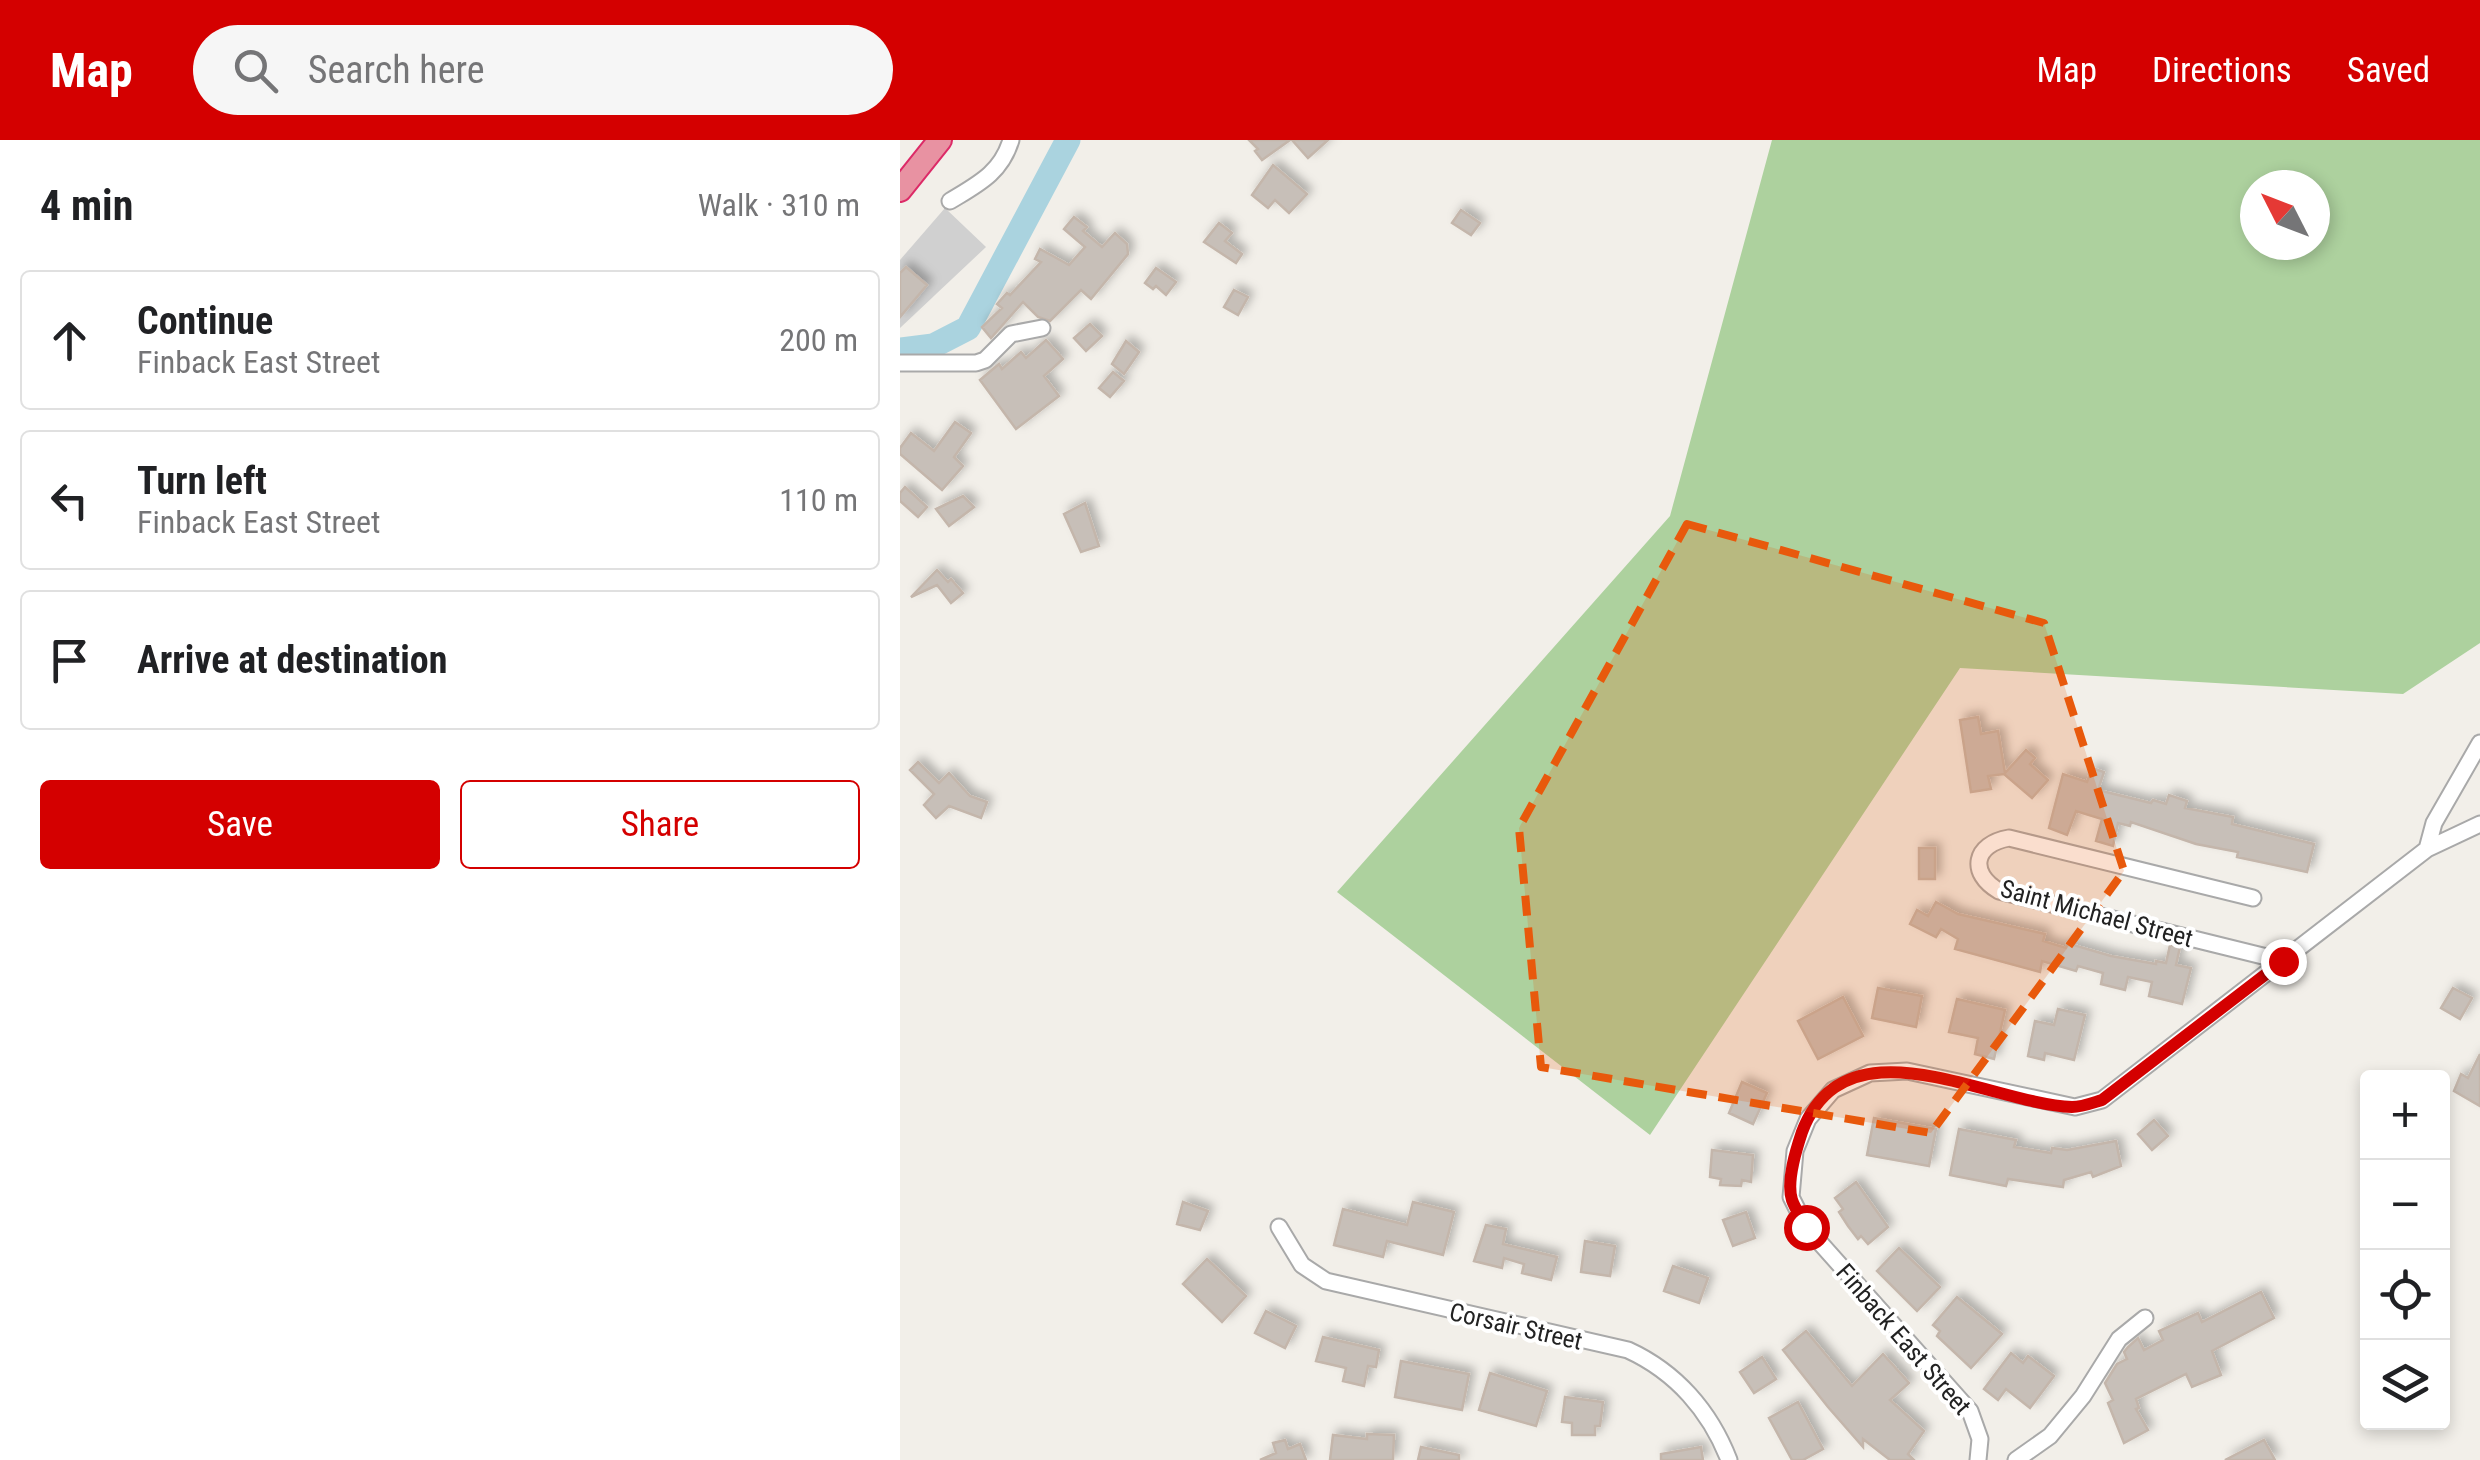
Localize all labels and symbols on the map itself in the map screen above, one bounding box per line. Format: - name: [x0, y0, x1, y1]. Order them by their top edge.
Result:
- north arrow: [2240, 170, 2330, 260]
- street label: Saint Michael Street: [1998, 874, 2196, 953]
- route end: [2261, 939, 2307, 985]
- route start: [1784, 1205, 1830, 1251]
- street label: Finback East Street: [1830, 1258, 1977, 1421]
- street label: Corsair Street: [1447, 1297, 1585, 1356]

